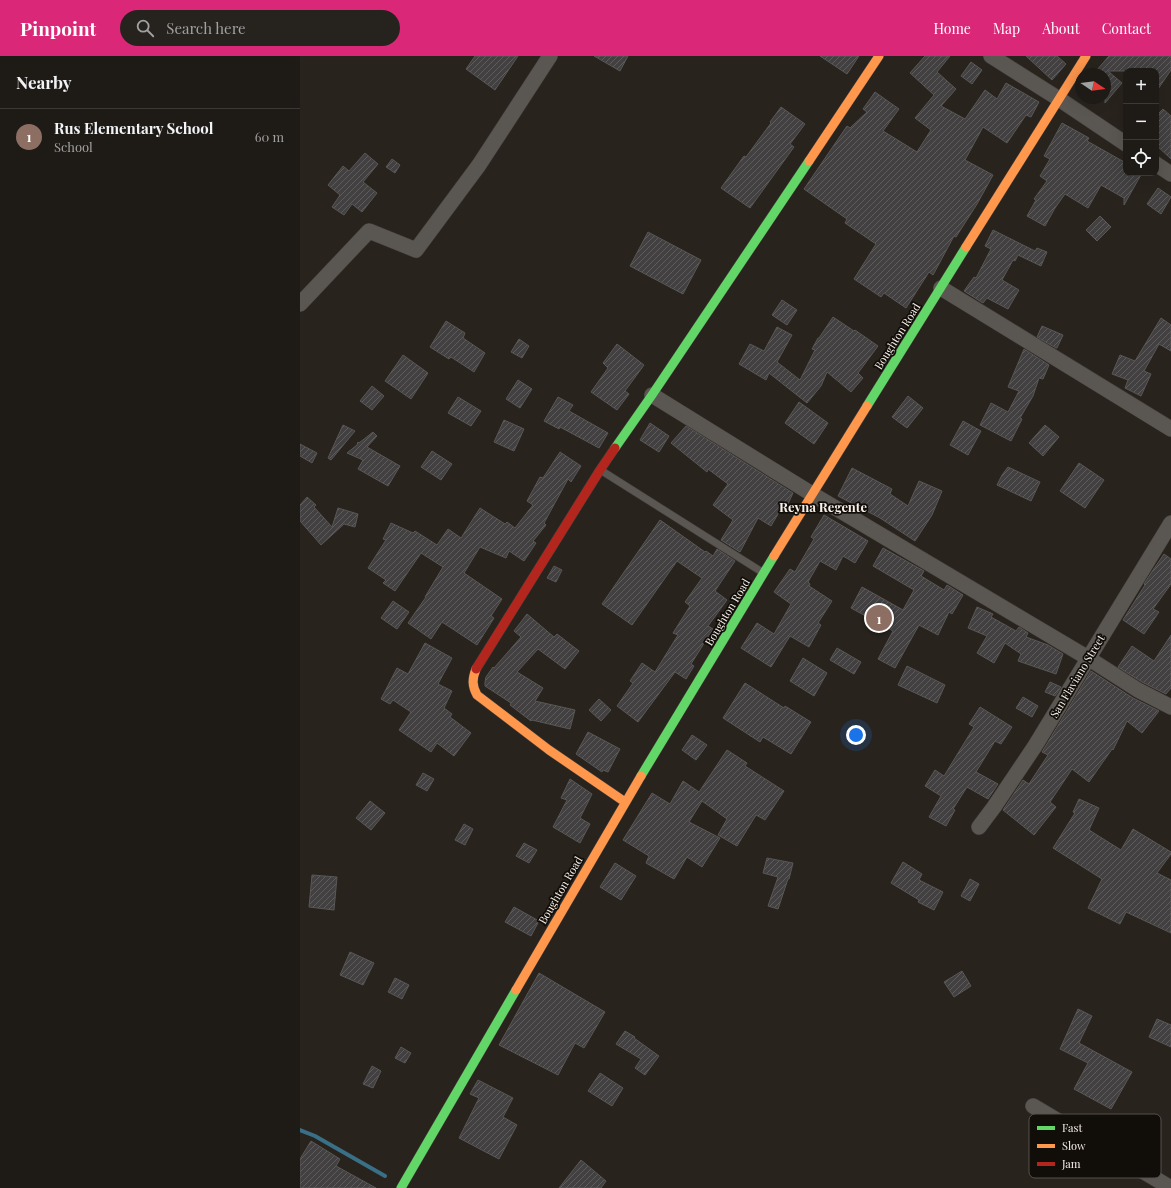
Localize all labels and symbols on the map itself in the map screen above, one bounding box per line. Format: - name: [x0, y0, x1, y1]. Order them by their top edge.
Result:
- north arrow: [1075, 68, 1111, 104]
- street label: Boughton Road: [871, 299, 924, 372]
- district label: Reyna Regente: [779, 498, 867, 515]
- street label: Boughton Road: [701, 575, 753, 648]
- pin: 1: [866, 603, 892, 633]
- street label: San Flaviano Street: [1046, 632, 1108, 720]
- your location: [846, 725, 866, 745]
- street label: Boughton Road: [535, 853, 586, 927]
- legend: [1029, 1114, 1161, 1178]
- text: Fast: [1062, 1120, 1082, 1135]
- text: Slow: [1062, 1138, 1086, 1153]
- text: Jam: [1061, 1156, 1081, 1171]

